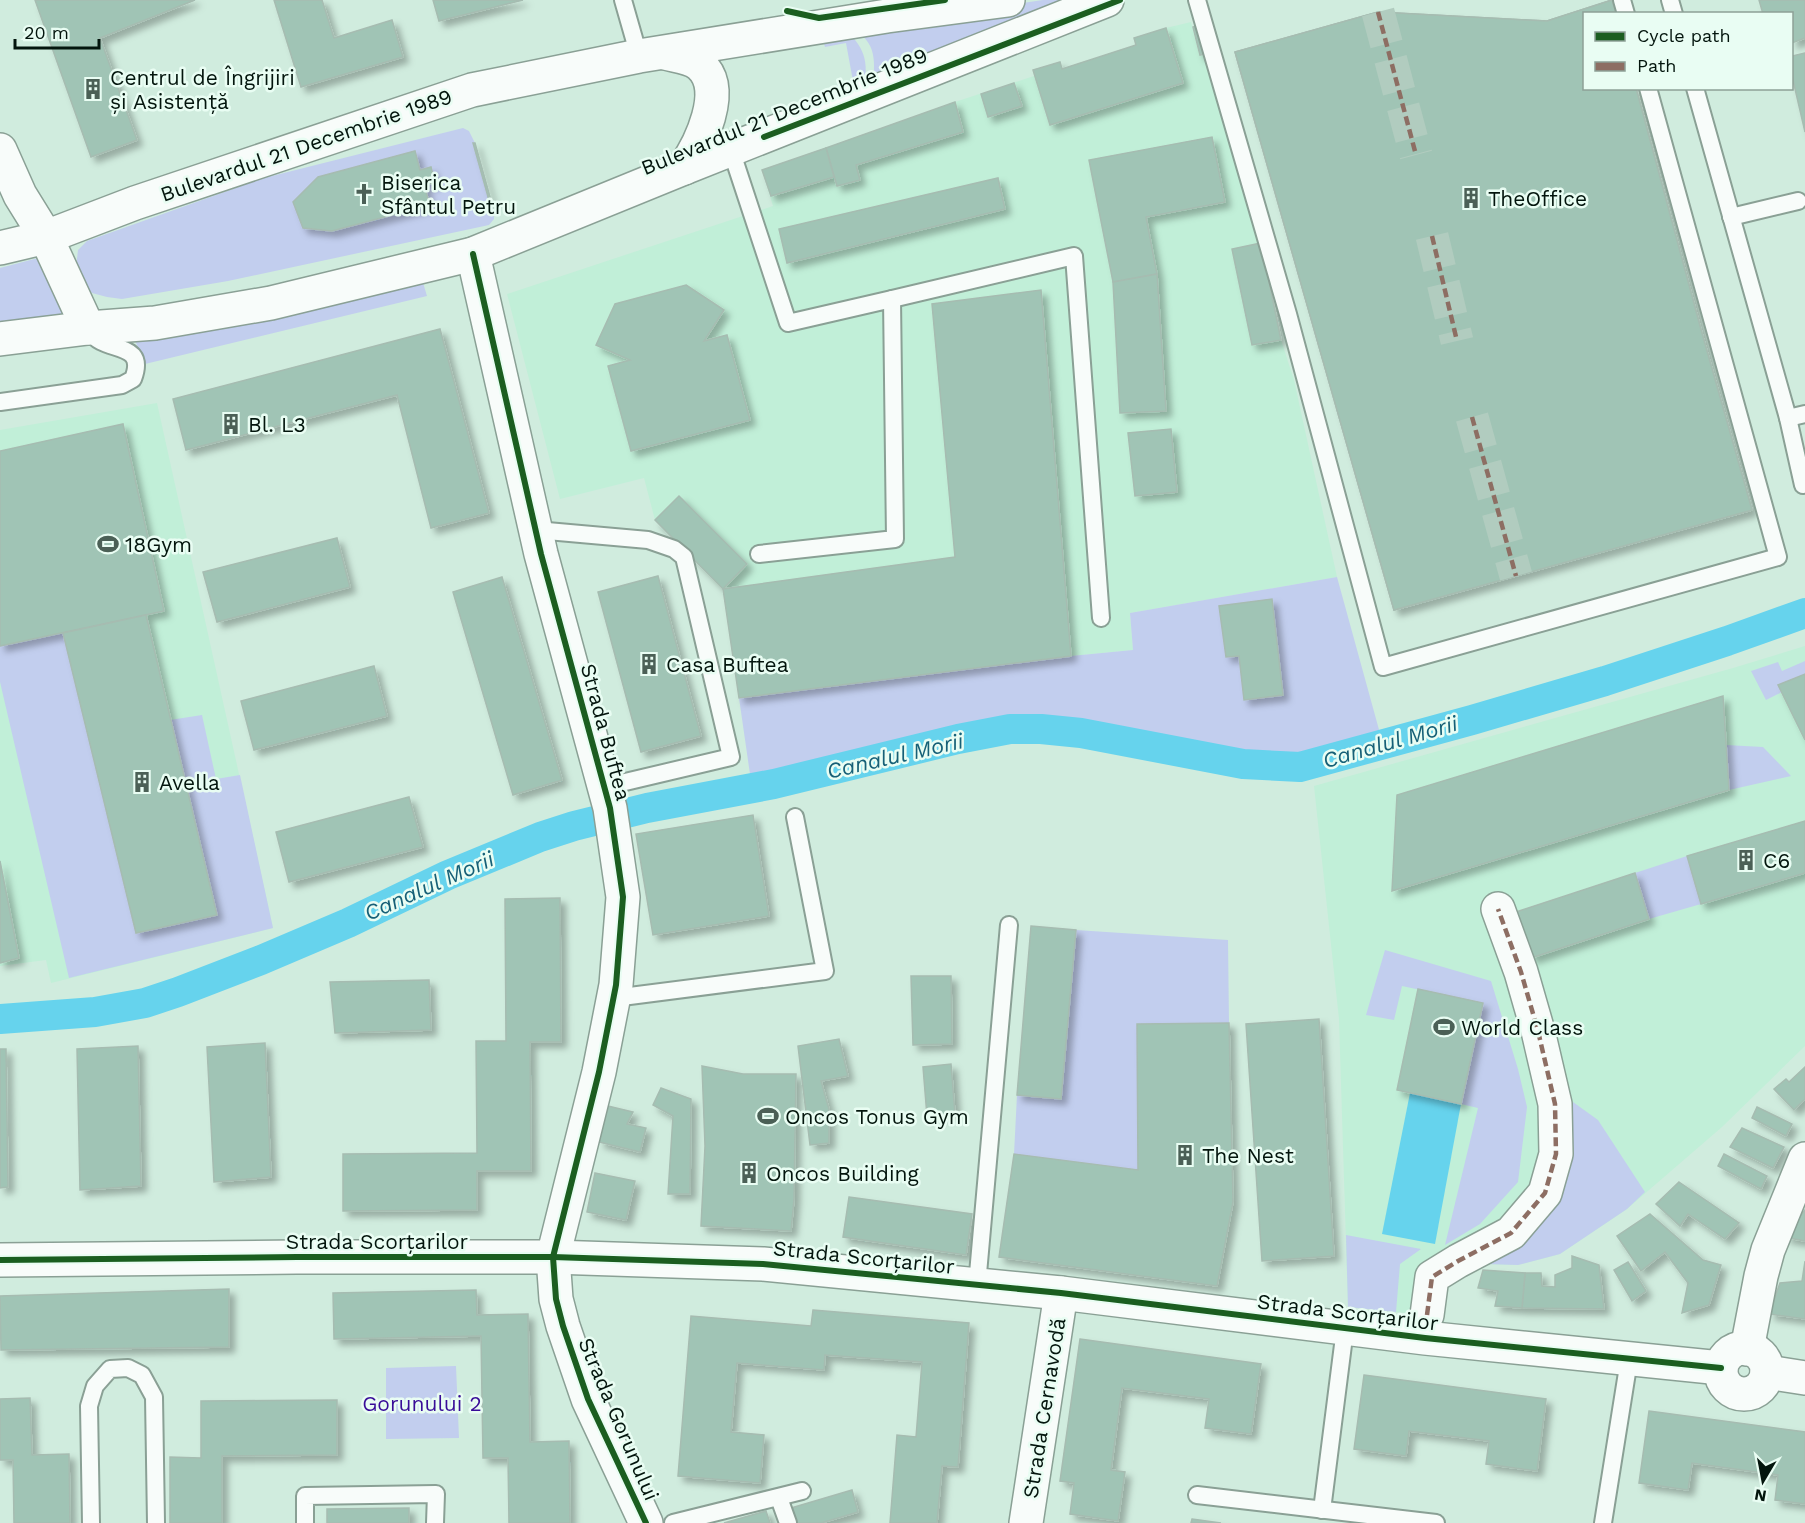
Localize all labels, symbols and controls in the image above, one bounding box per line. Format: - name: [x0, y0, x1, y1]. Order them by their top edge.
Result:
- scale bar: [15, 12, 99, 50]
- legend: [1583, 12, 1793, 90]
- text: 20 m: [24, 22, 69, 43]
- text: Cycle path: [1637, 25, 1731, 46]
- street label: Bulevardul 21 Decembrie 1989: [637, 42, 931, 180]
- text: Path: [1637, 55, 1677, 76]
- place label: Centrul de Îngrijiri și Asistență: [110, 65, 295, 114]
- building icon: Centrul de Îngrijiri și Asistență: [81, 77, 105, 101]
- street label: Bulevardul 21 Decembrie 1989: [157, 83, 455, 207]
- place label: Biserica Sfântul Petru: [381, 170, 516, 219]
- church icon: Biserica Sfântul Petru: [352, 182, 376, 206]
- building icon: TheOffice: [1459, 186, 1483, 210]
- place label: TheOffice: [1488, 186, 1587, 211]
- building icon: Bl. L3: [219, 412, 243, 436]
- place label: Bl. L3: [248, 412, 306, 437]
- sports icon: 18Gym: [96, 532, 120, 556]
- place label: 18Gym: [125, 532, 192, 557]
- building icon: Casa Buftea: [637, 652, 661, 676]
- place label: Casa Buftea: [666, 652, 789, 677]
- street label: Strada Buftea: [576, 661, 636, 803]
- water label: Canalul Morii: [1320, 710, 1462, 773]
- water label: Canalul Morii: [824, 728, 967, 784]
- building icon: Avella: [130, 770, 154, 794]
- place label: Avella: [159, 770, 220, 795]
- water label: Canalul Morii: [360, 846, 499, 926]
- building icon: C6: [1734, 848, 1758, 872]
- place label: C6: [1763, 848, 1790, 873]
- sports icon: World Class: [1432, 1015, 1456, 1039]
- place label: World Class: [1461, 1015, 1583, 1040]
- sports icon: Oncos Tonus Gym: [756, 1104, 780, 1128]
- place label: Oncos Tonus Gym: [785, 1104, 969, 1129]
- building icon: The Nest: [1173, 1143, 1197, 1167]
- place label: The Nest: [1202, 1143, 1294, 1168]
- building icon: Oncos Building: [737, 1161, 761, 1185]
- place label: Oncos Building: [766, 1161, 920, 1186]
- street label: Strada Scorțarilor: [286, 1229, 469, 1254]
- street label: Strada Scorțarilor: [772, 1235, 956, 1279]
- street label: Strada Scorțarilor: [1256, 1288, 1440, 1336]
- street label: Strada Cernavodă: [1017, 1316, 1071, 1500]
- street label: Strada Gorunului: [573, 1334, 665, 1504]
- park label: Gorunului 2: [362, 1391, 482, 1416]
- north arrow: [1733, 1451, 1793, 1511]
- text: N: [1753, 1485, 1768, 1506]

